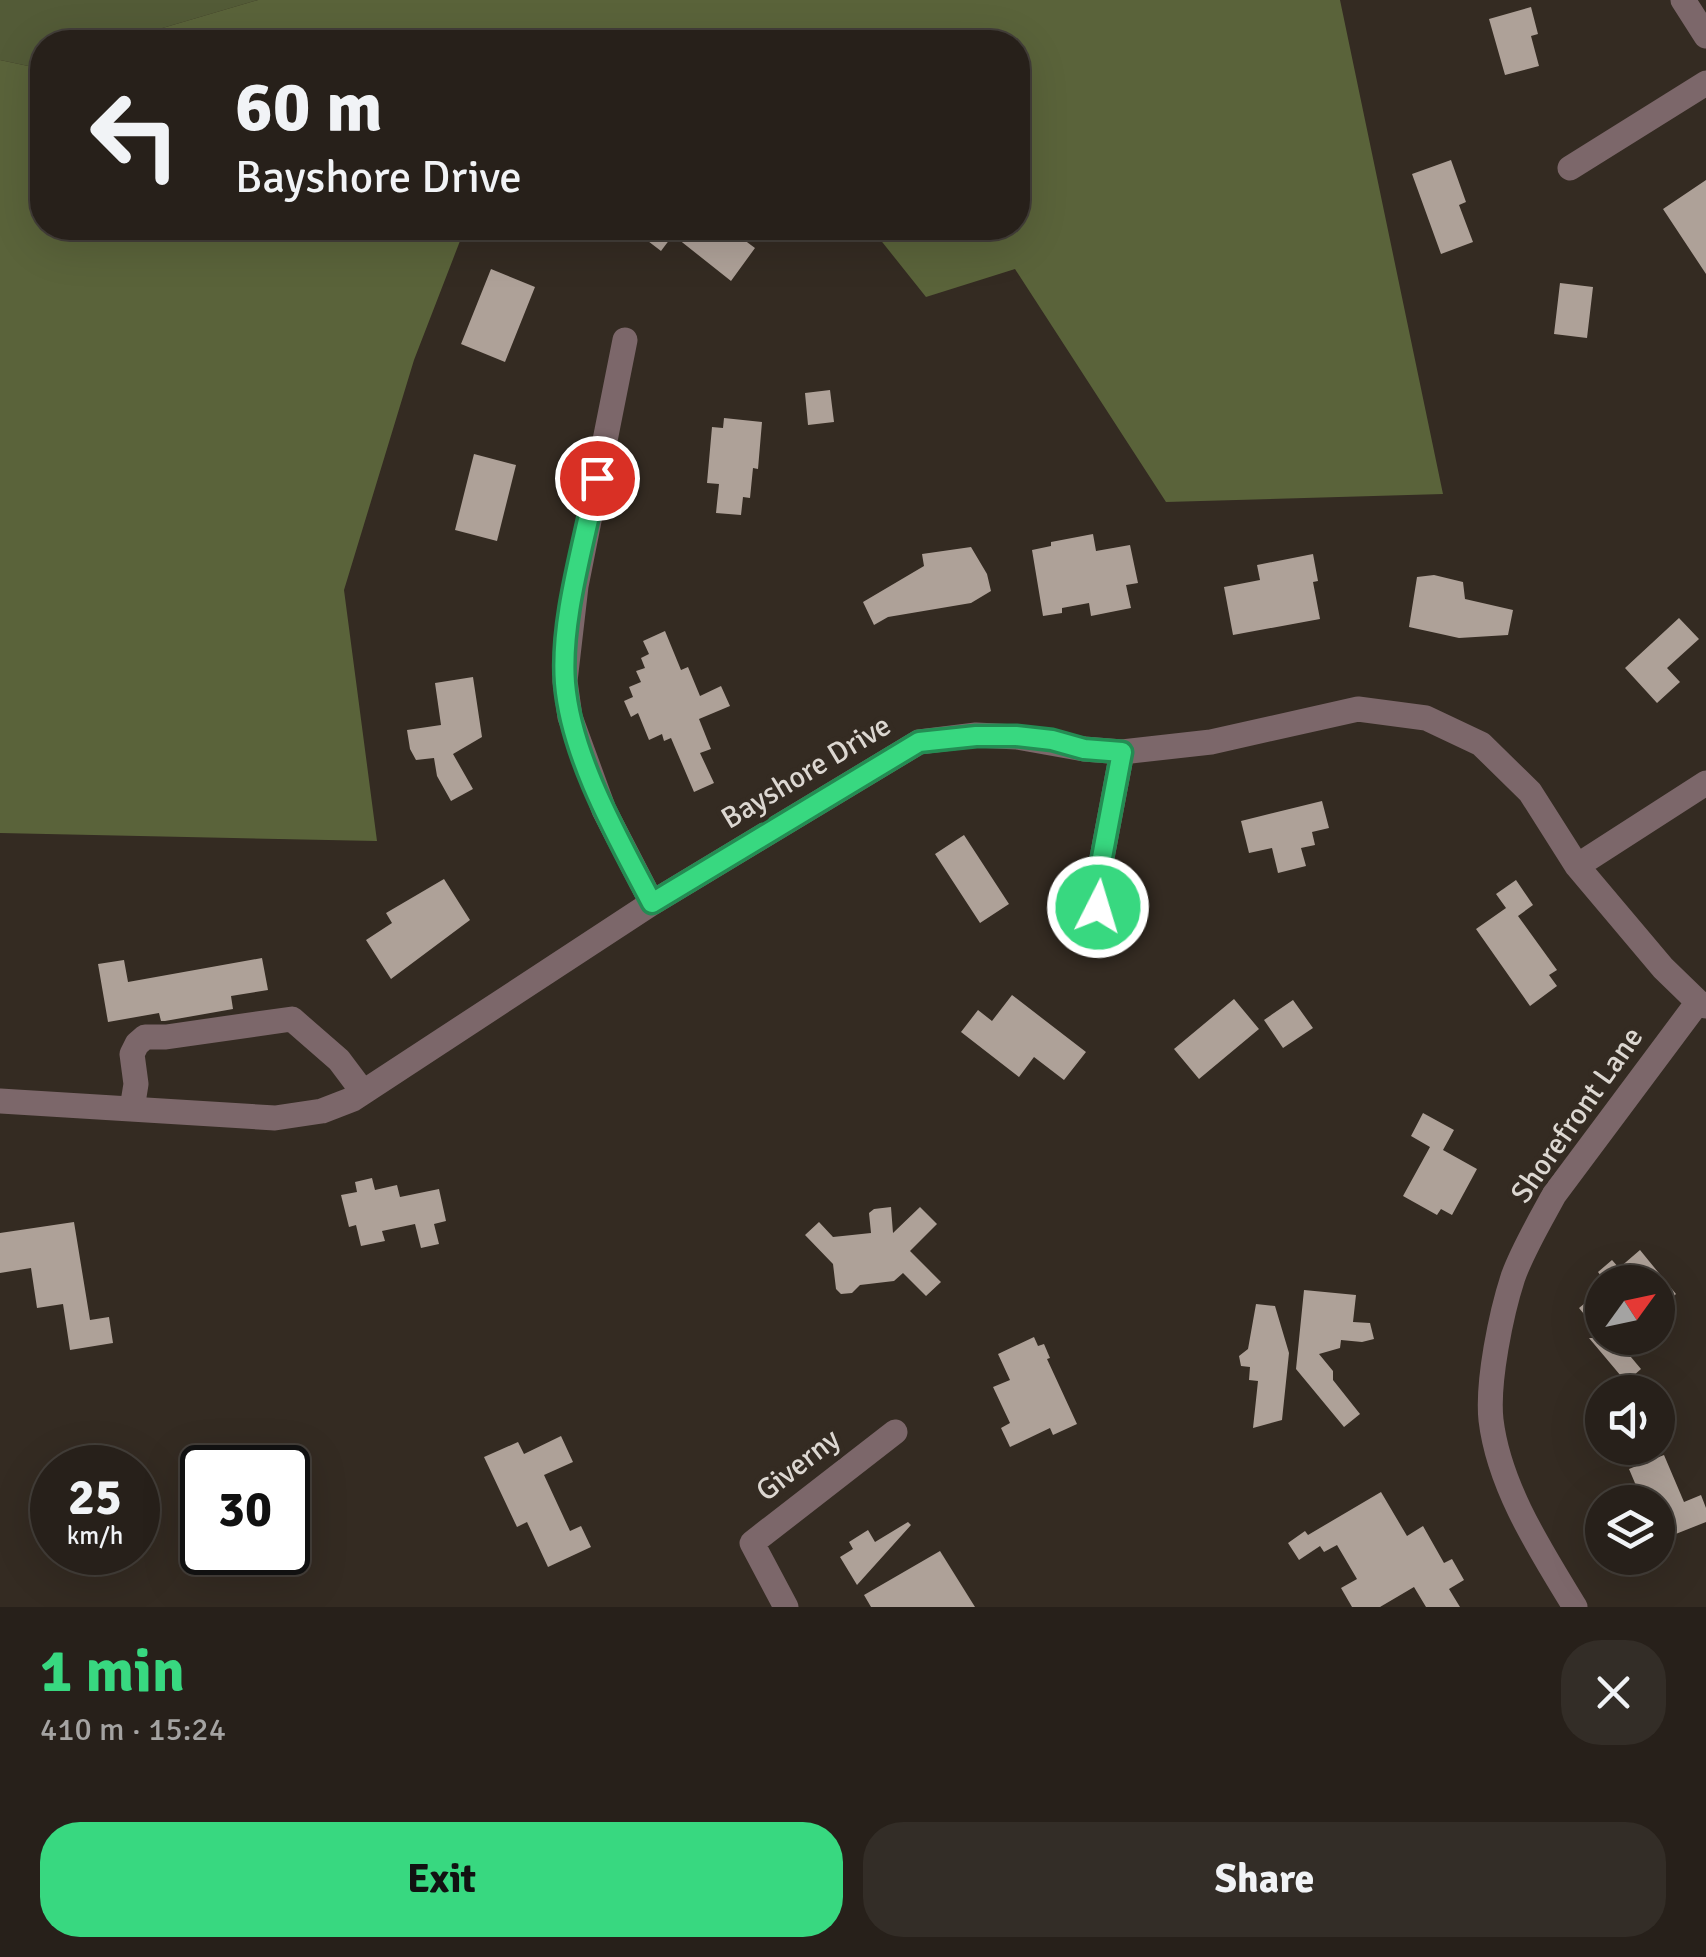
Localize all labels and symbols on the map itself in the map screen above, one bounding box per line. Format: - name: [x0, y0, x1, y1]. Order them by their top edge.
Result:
- pin: [555, 436, 640, 521]
- street label: Bayshore Drive: [715, 707, 897, 837]
- position arrow: [1046, 855, 1150, 959]
- street label: Shorefront Lane: [1503, 1020, 1651, 1210]
- north arrow: [1585, 1265, 1675, 1355]
- street label: Giverny: [749, 1421, 847, 1509]
- speed limit sign: 30: [180, 1445, 310, 1575]

